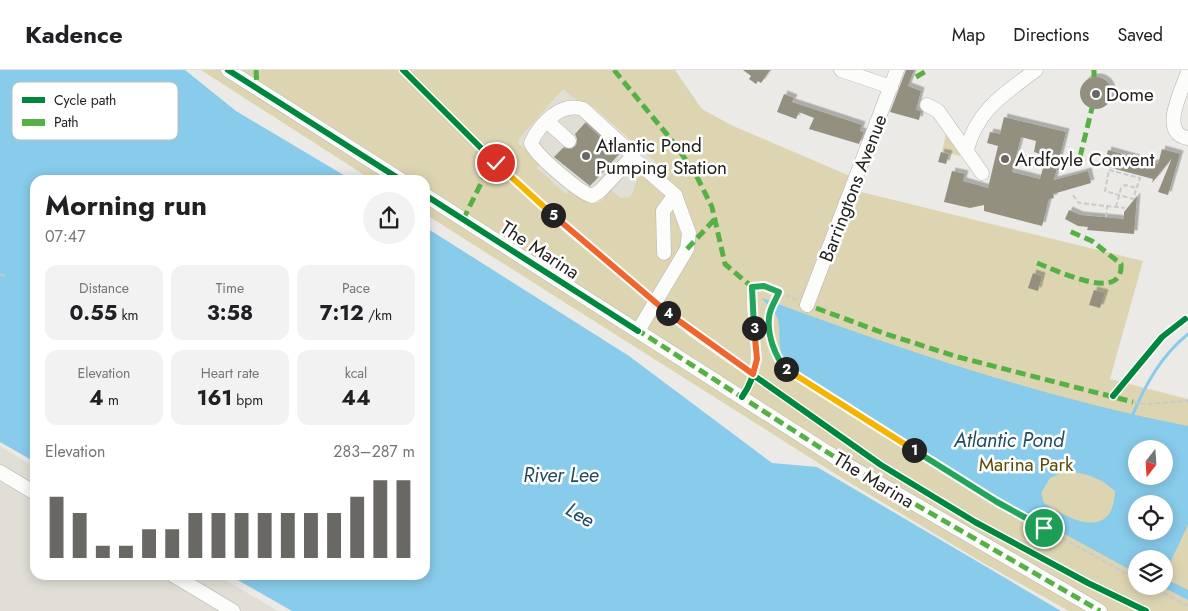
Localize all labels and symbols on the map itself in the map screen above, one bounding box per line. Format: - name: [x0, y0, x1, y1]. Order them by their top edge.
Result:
- place label: Dome: [1106, 81, 1154, 108]
- legend: [12, 82, 178, 140]
- marker: Dome: [1090, 88, 1102, 100]
- text: Cycle path: [54, 90, 116, 110]
- street label: Barringtons Avenue: [812, 110, 894, 266]
- text: Path: [54, 112, 79, 132]
- place label: Atlantic Pond Pumping Station: [596, 132, 727, 181]
- pin: [475, 142, 517, 184]
- place label: Ardfoyle Convent: [1015, 146, 1155, 173]
- marker: Atlantic Pond Pumping Station: [580, 150, 592, 162]
- marker: Ardfoyle Convent: [999, 153, 1011, 165]
- pin: 5: [540, 202, 566, 228]
- street label: The Marina: [495, 214, 585, 286]
- pin: 4: [656, 300, 680, 326]
- pin: 3: [742, 316, 766, 340]
- pin: 2: [774, 356, 798, 382]
- water label: Atlantic Pond: [953, 426, 1065, 455]
- pin: 1: [902, 438, 926, 462]
- north arrow: [1128, 440, 1172, 485]
- street label: The Marina: [829, 445, 919, 515]
- park label: Marina Park: [979, 451, 1074, 478]
- water label: River Lee: [523, 461, 599, 490]
- water label: Lee: [560, 495, 600, 535]
- pin: [1023, 507, 1065, 549]

